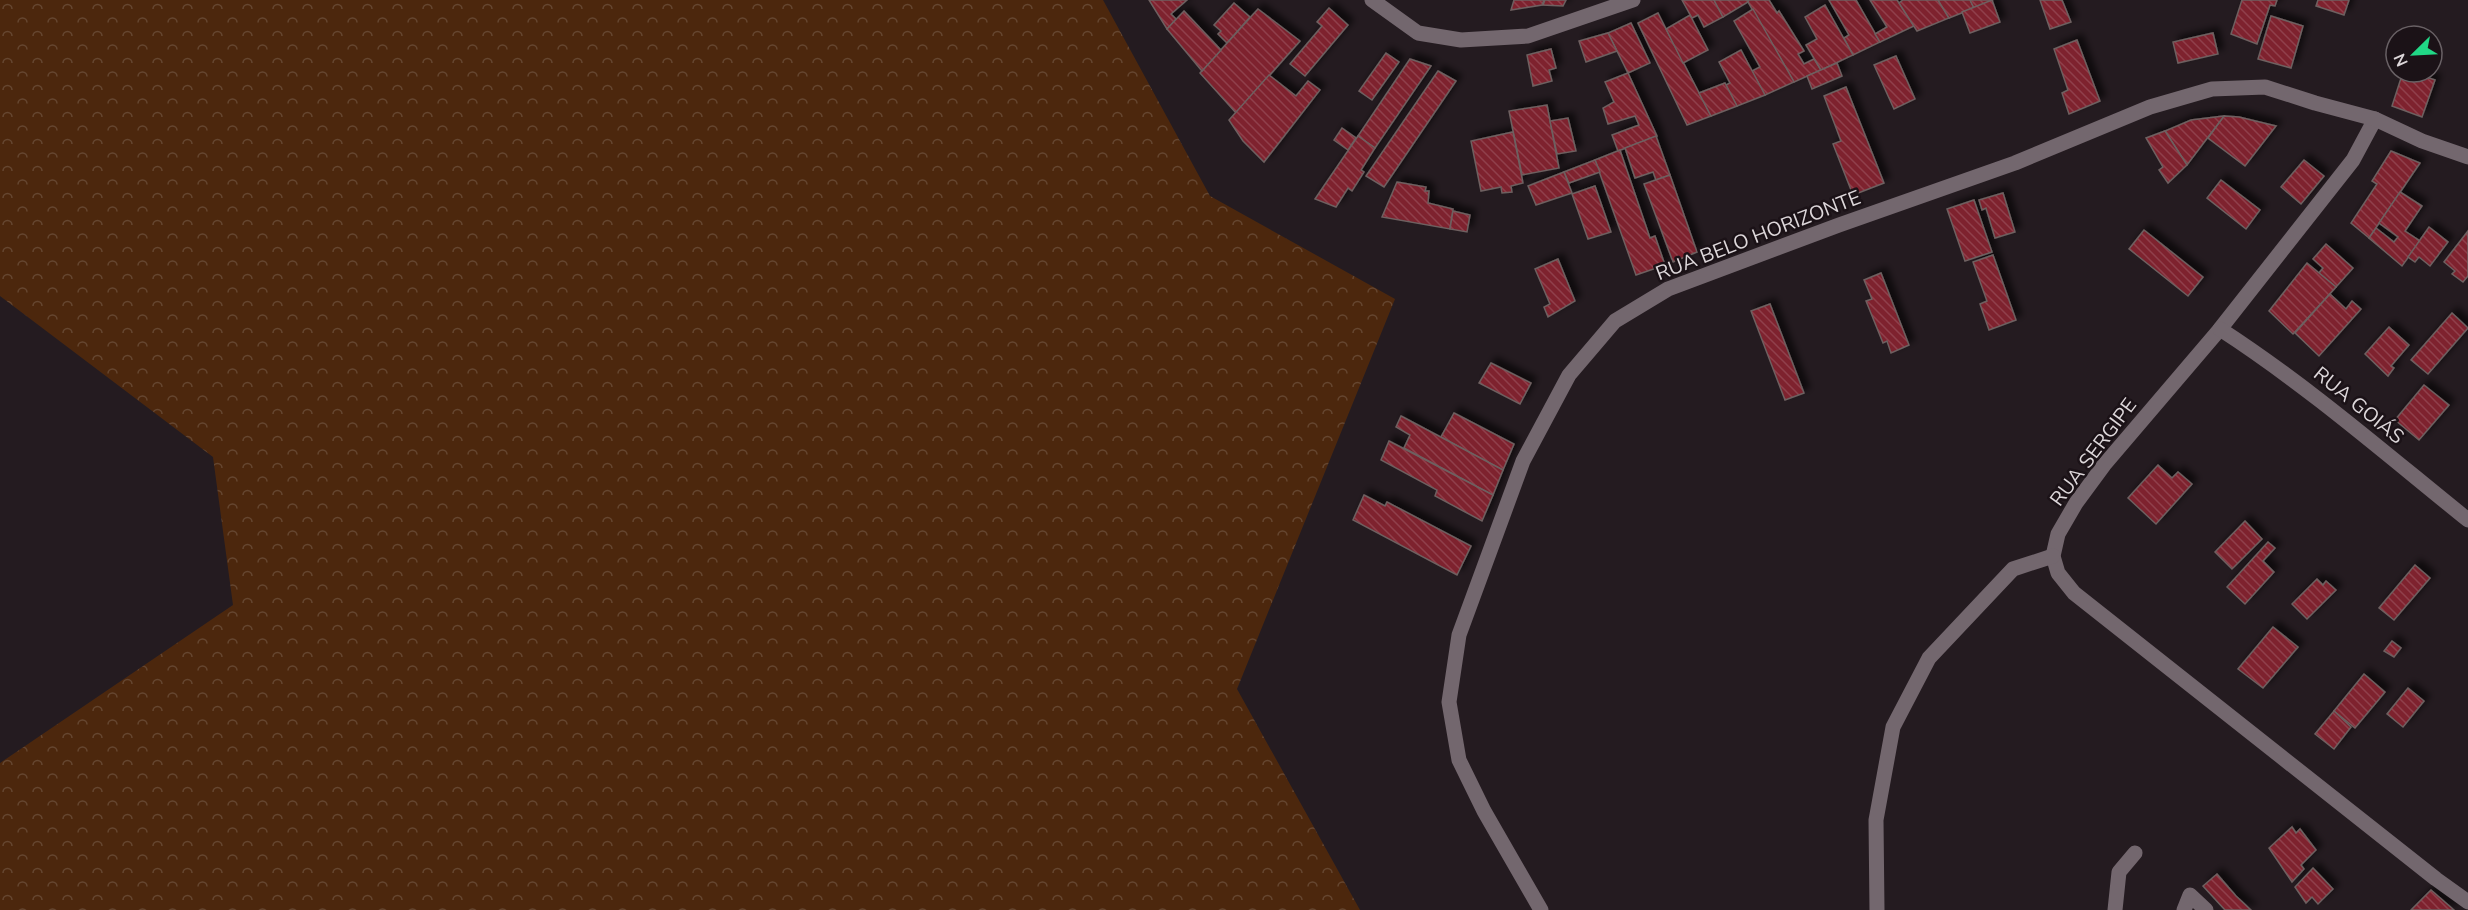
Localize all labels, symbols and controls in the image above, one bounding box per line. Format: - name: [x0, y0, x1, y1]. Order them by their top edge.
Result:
- north arrow: [2384, 24, 2444, 84]
- text: N: [2389, 50, 2414, 70]
- street label: RUA BELO HORIZONTE: [1652, 184, 1865, 287]
- street label: RUA GOIÁS: [2308, 361, 2410, 450]
- street label: RUA SERGIPE: [2044, 393, 2143, 512]

